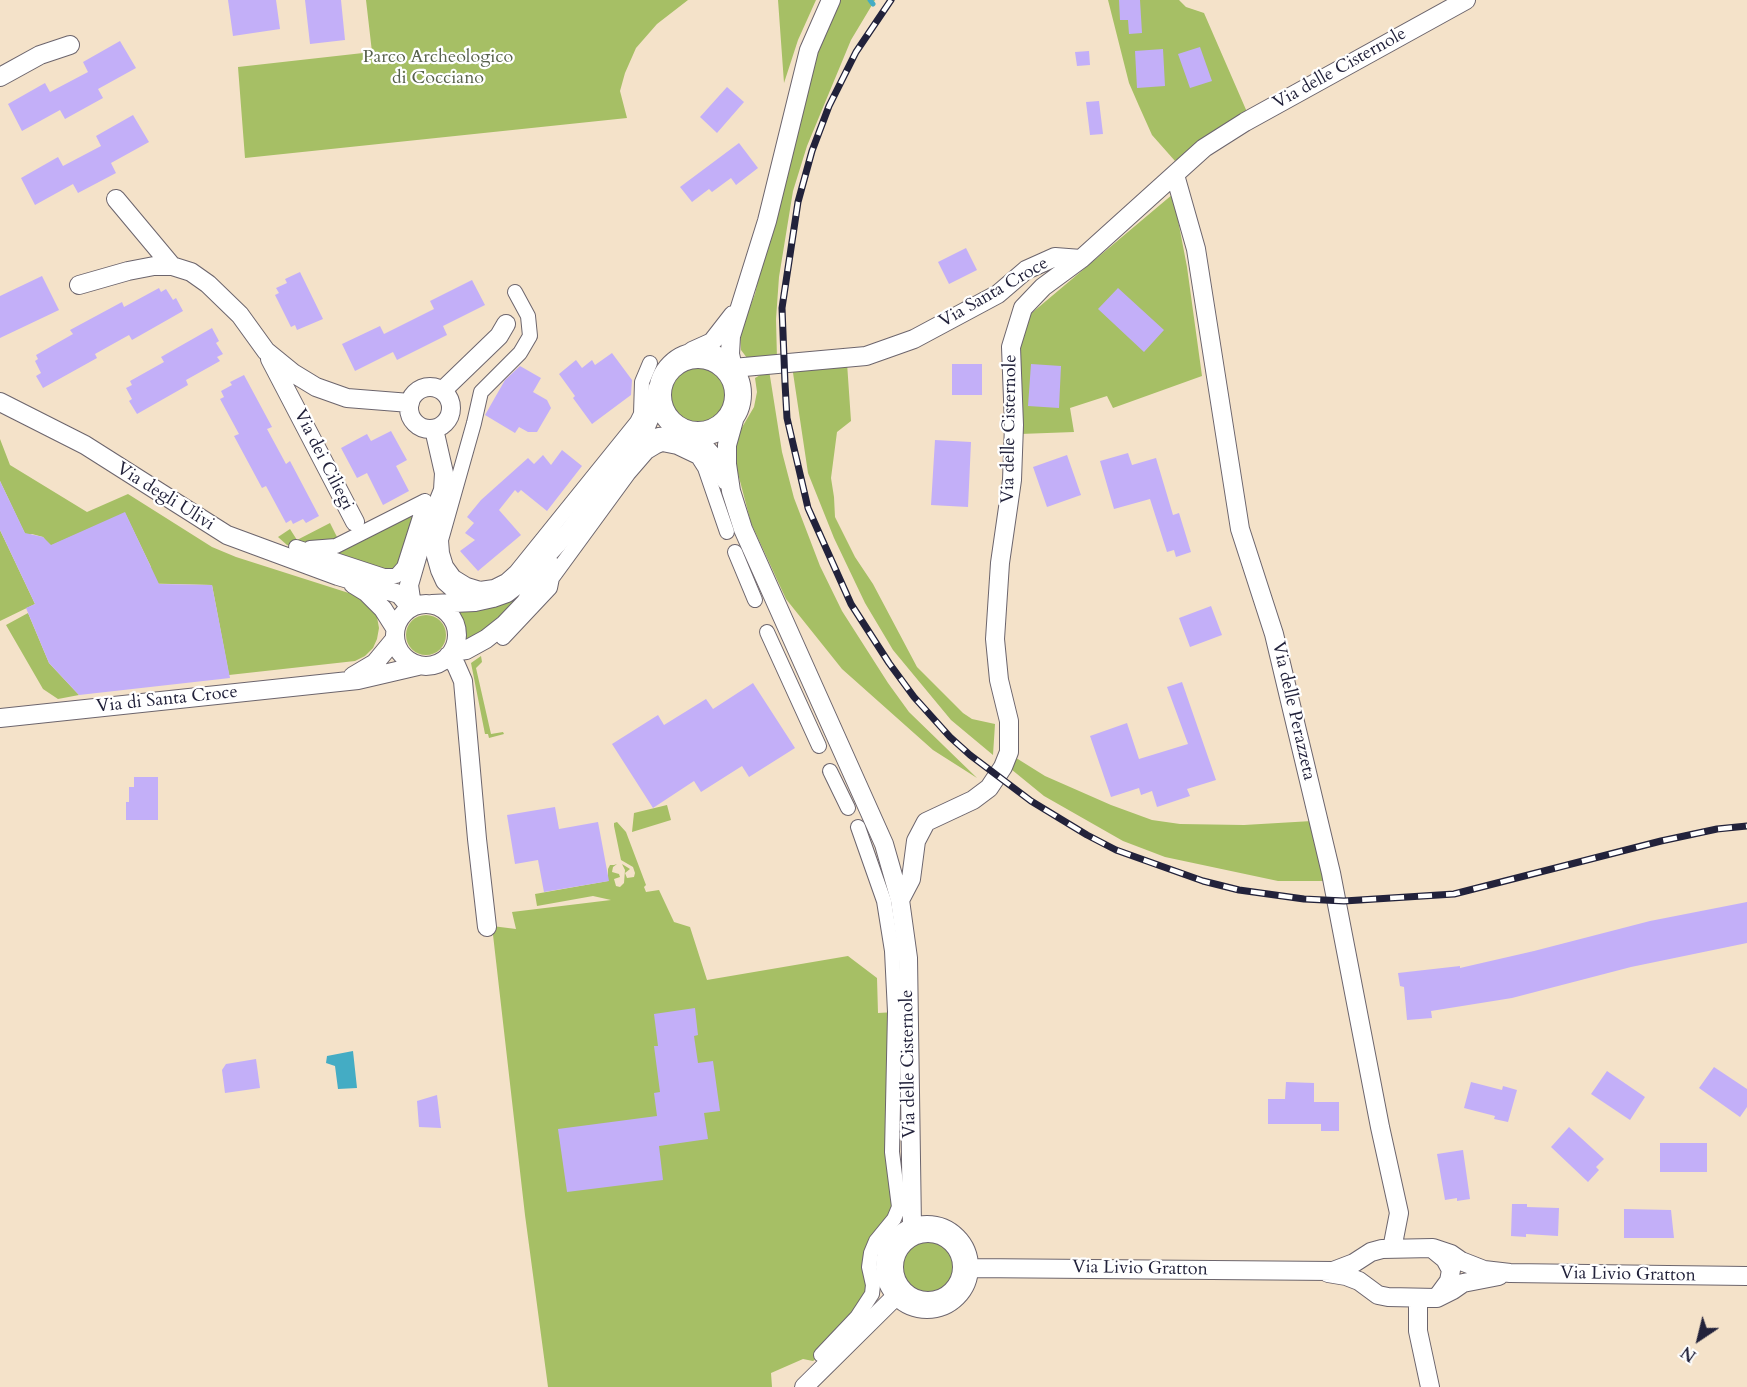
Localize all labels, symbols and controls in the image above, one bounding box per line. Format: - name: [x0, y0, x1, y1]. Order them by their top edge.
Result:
- street label: Via delle Cisternole: [1270, 23, 1410, 115]
- park label: Parco Archeologico di Cocciano: [363, 47, 513, 90]
- street label: Via Santa Croce: [935, 253, 1053, 333]
- street label: Via delle Cisternole: [998, 354, 1022, 504]
- street label: Via dei Ciliegi: [288, 406, 358, 514]
- street label: Via degli Ulivi: [112, 458, 218, 536]
- street label: Via delle Perazzeta: [1267, 640, 1319, 782]
- street label: Via di Santa Croce: [95, 682, 239, 718]
- street label: Via delle Cisternole: [897, 989, 921, 1139]
- street label: Via Livio Gratton: [1072, 1257, 1208, 1281]
- street label: Via Livio Gratton: [1560, 1263, 1696, 1287]
- north arrow: [1669, 1309, 1729, 1369]
- text: N: [1677, 1341, 1701, 1367]

